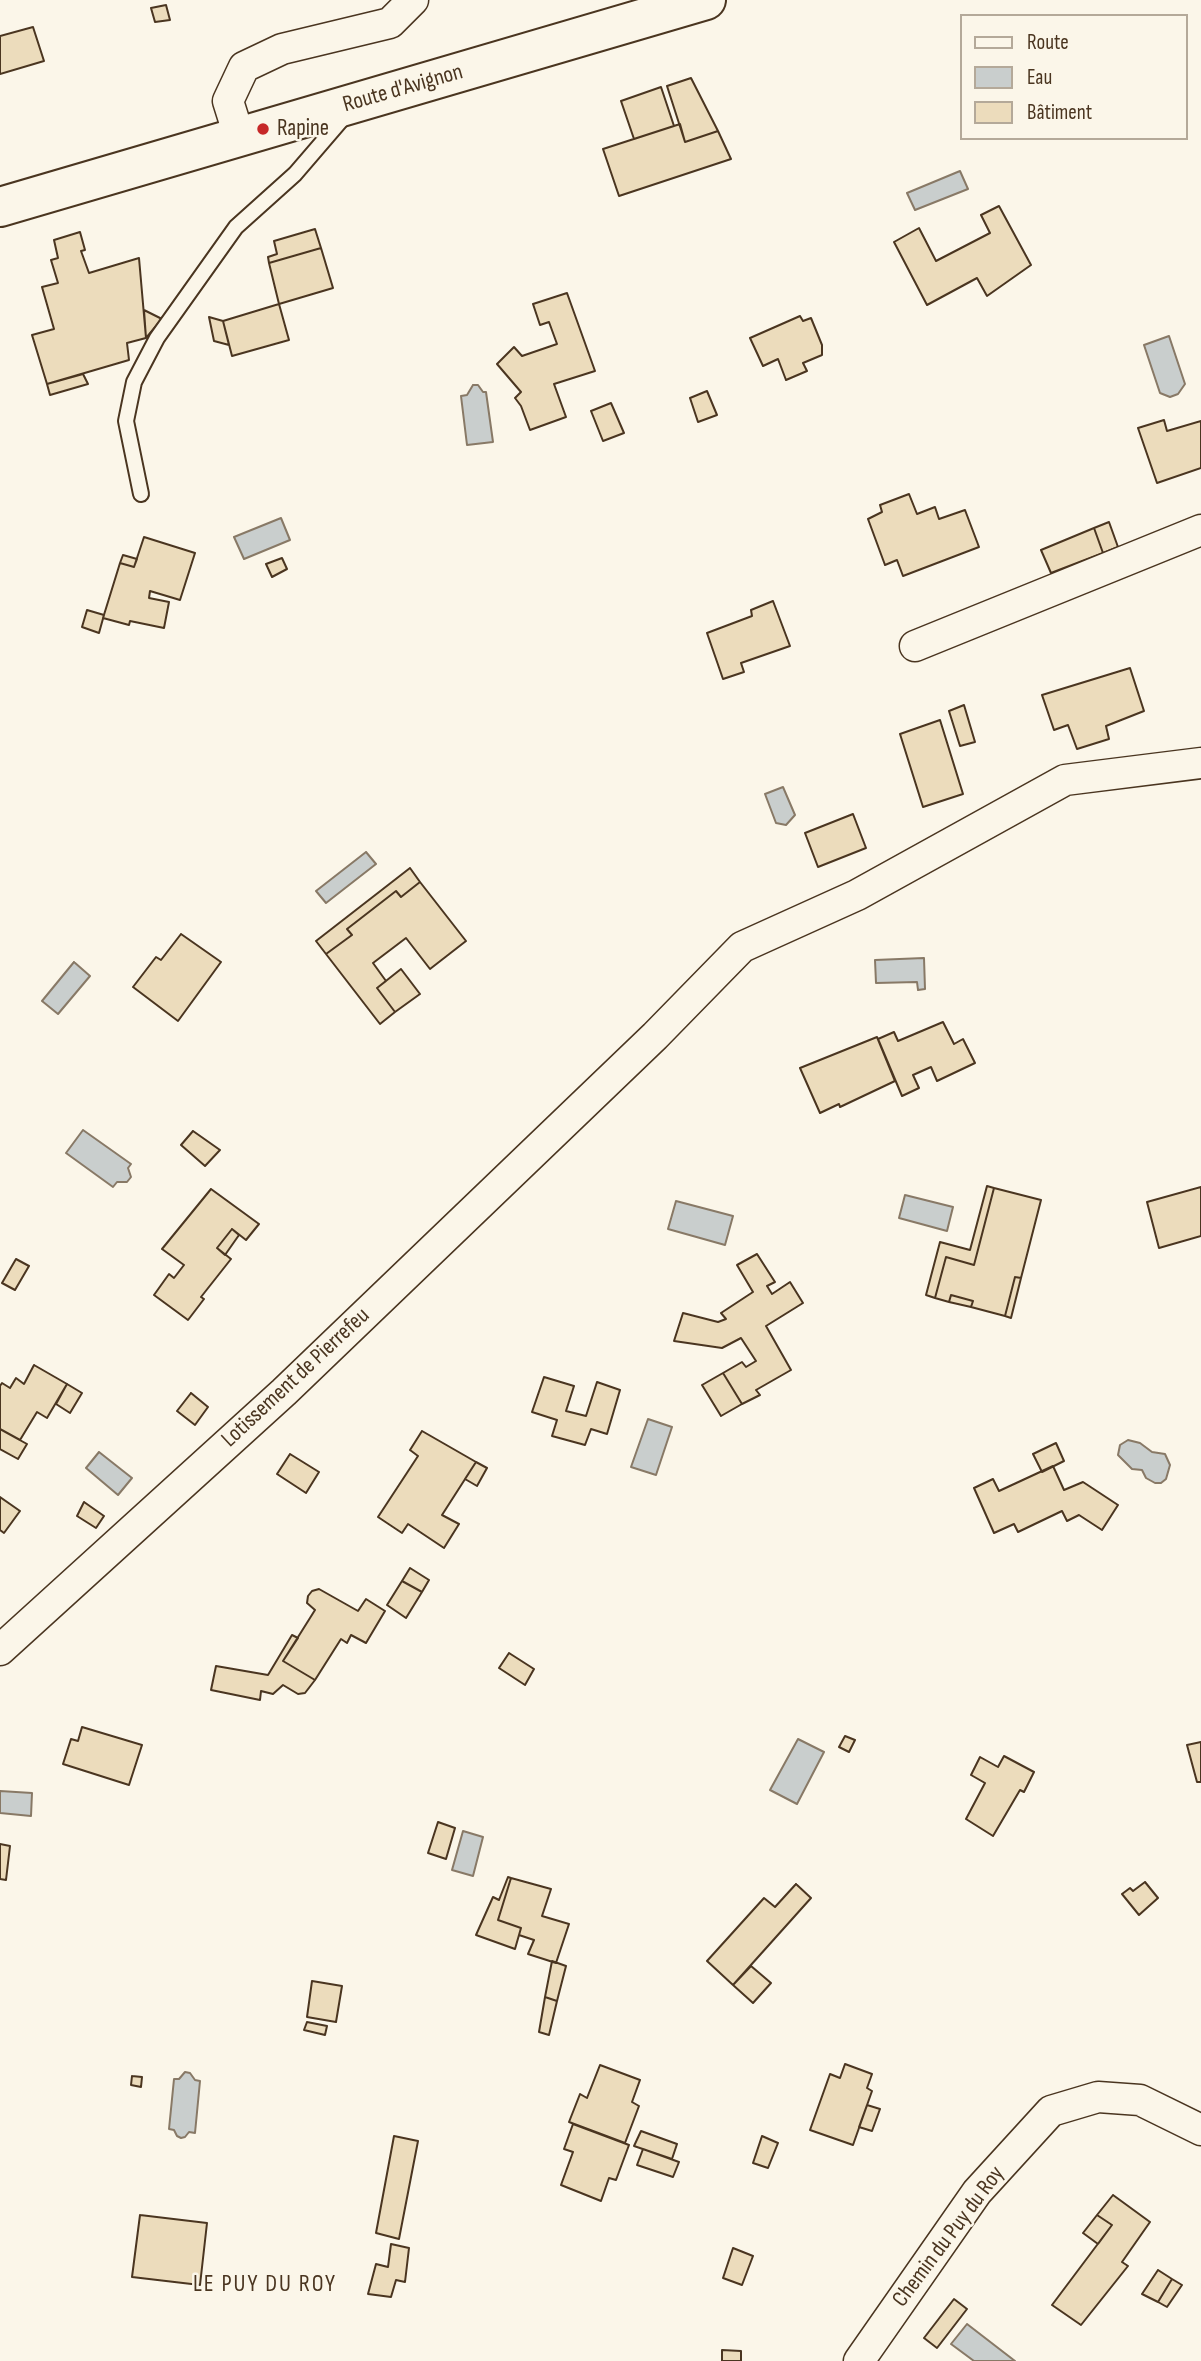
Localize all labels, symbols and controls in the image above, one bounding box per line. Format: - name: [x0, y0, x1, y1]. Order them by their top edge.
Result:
- legend: [960, 14, 1187, 140]
- text: Route: [1027, 30, 1069, 55]
- street label: Route d'Avignon: [340, 59, 466, 119]
- text: Eau: [1027, 65, 1052, 90]
- text: Bâtiment: [1027, 100, 1092, 125]
- place label: Rapine: [277, 115, 329, 143]
- marker: Rapine: [255, 121, 271, 137]
- street label: Lotissement de Pierrefeu: [216, 1302, 376, 1454]
- street label: Chemin du Puy du Roy: [887, 2161, 1011, 2313]
- district label: LE PUY DU ROY: [195, 2271, 335, 2299]

